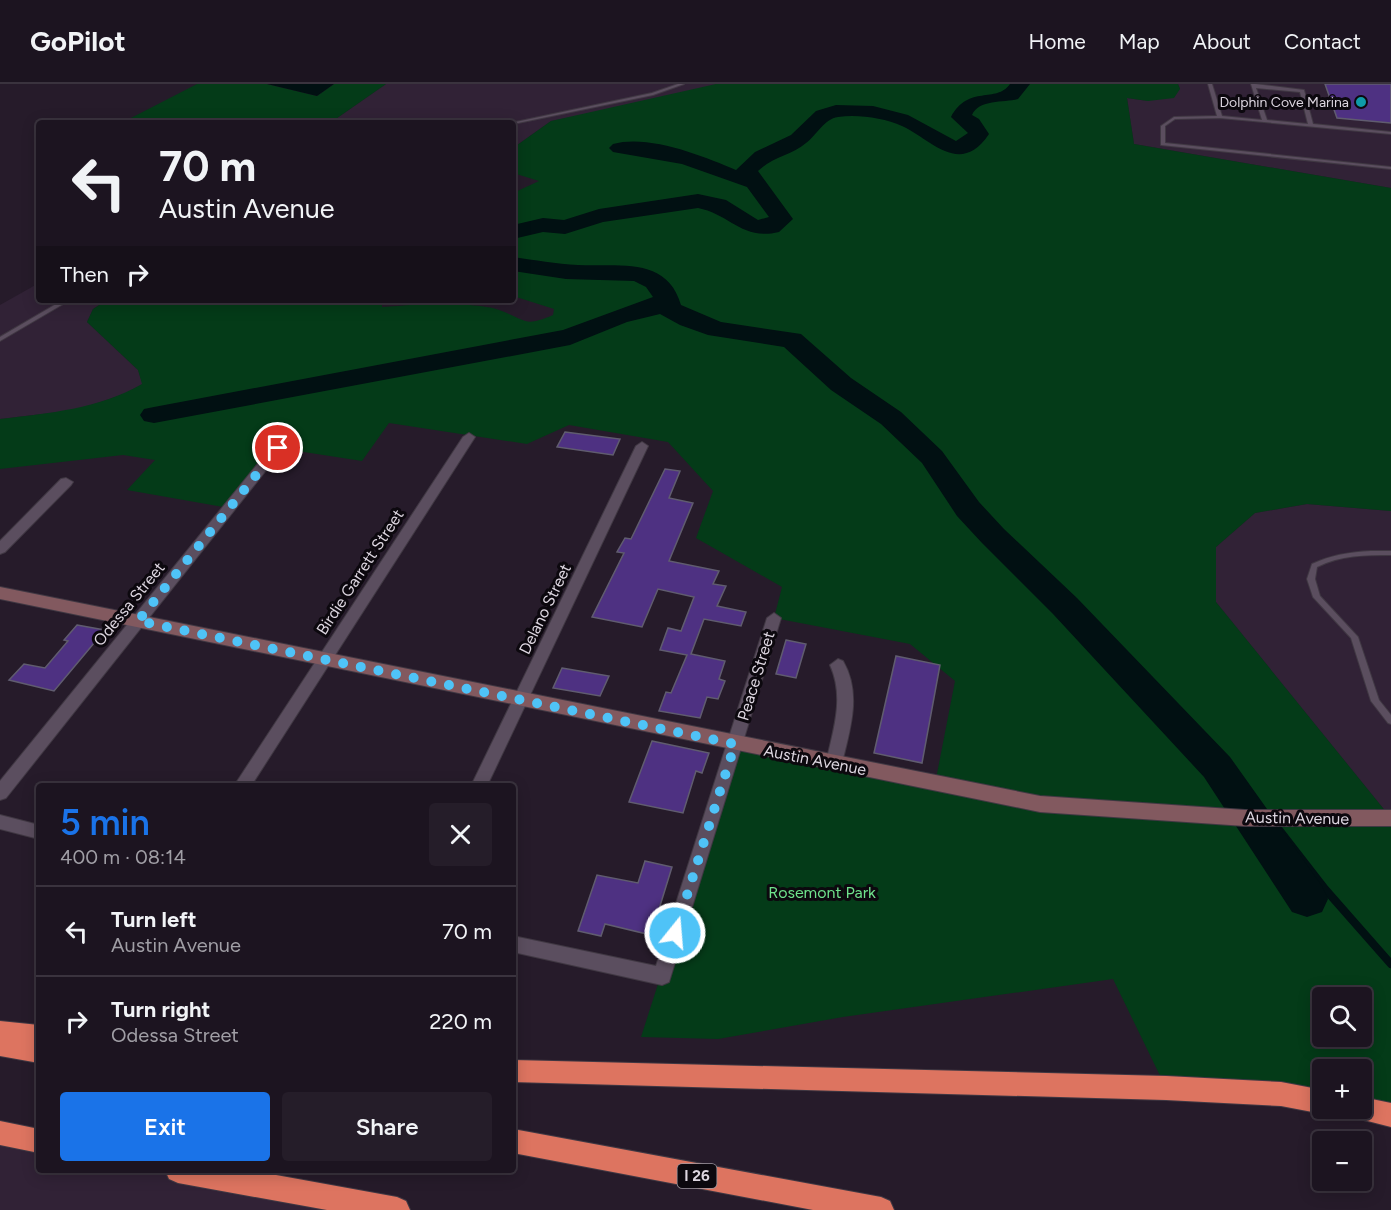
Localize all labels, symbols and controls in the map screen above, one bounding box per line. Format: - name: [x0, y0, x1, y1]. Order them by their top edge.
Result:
- text: GoPilot: [30, 24, 126, 58]
- text: Home: [1029, 29, 1086, 54]
- text: Map: [1119, 29, 1160, 54]
- text: About: [1193, 29, 1251, 54]
- text: Contact: [1284, 29, 1361, 54]
- place label: Dolphin Cove Marina: [1219, 94, 1349, 111]
- marker: Dolphin Cove Marina: [1354, 95, 1368, 109]
- text: 70 m: [159, 141, 256, 192]
- icon: left: [60, 144, 138, 222]
- text: Austin Avenue: [159, 192, 334, 225]
- icon: right: [121, 258, 154, 291]
- text: Then: [60, 261, 109, 288]
- pin: [252, 422, 303, 473]
- icon: arrive: [261, 431, 294, 464]
- street label: Birdie Garrett Street: [312, 506, 408, 638]
- street label: Odessa Street: [89, 558, 169, 650]
- street label: Delano Street: [515, 561, 575, 657]
- street label: Peace Street: [733, 629, 779, 723]
- street label: Austin Avenue: [762, 741, 868, 779]
- text: 5 min: [60, 801, 150, 844]
- button: close: [429, 803, 492, 866]
- street label: Austin Avenue: [1245, 808, 1349, 828]
- text: 400 m · 08:14: [60, 845, 186, 869]
- park label: Rosemont Park: [768, 883, 876, 902]
- position arrow: [643, 901, 707, 965]
- text: Turn left: [111, 906, 197, 933]
- icon: left: [60, 915, 93, 948]
- text: 70 m: [442, 918, 492, 945]
- text: Austin Avenue: [111, 933, 241, 957]
- map controls: [1312, 987, 1372, 1191]
- button: search: [1312, 987, 1372, 1047]
- text: Turn right: [111, 996, 210, 1023]
- icon: right: [60, 1005, 93, 1038]
- text: 220 m: [429, 1008, 492, 1035]
- text: Odessa Street: [111, 1023, 239, 1047]
- button: +: [1312, 1059, 1372, 1119]
- button: Exit: [60, 1092, 270, 1161]
- button: Share: [282, 1092, 492, 1161]
- button: −: [1312, 1131, 1372, 1191]
- road number: I 26: [678, 1164, 716, 1188]

